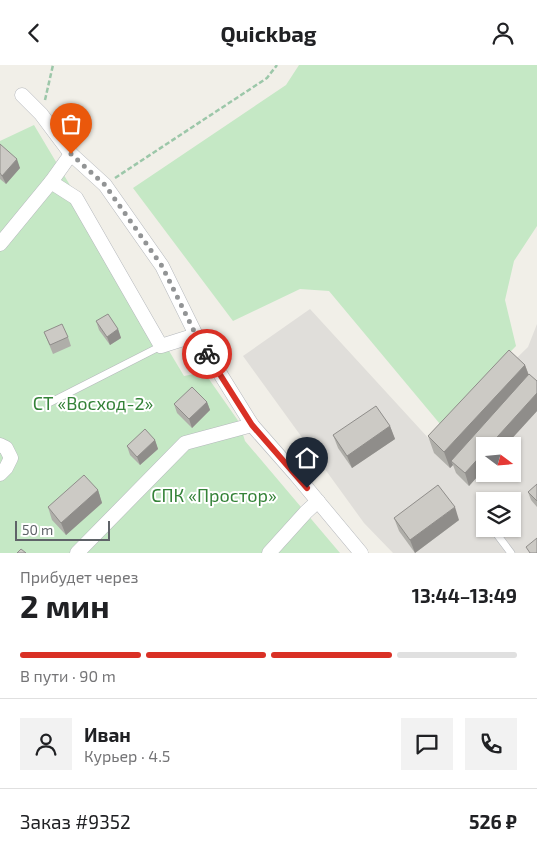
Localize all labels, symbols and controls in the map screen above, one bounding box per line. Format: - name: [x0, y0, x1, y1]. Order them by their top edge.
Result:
- icon: back: [20, 19, 48, 47]
- icon: person: [489, 19, 517, 47]
- text: Quickbag: [220, 20, 317, 46]
- pin: [50, 103, 92, 154]
- icon: bag: [57, 110, 85, 138]
- courier: [182, 329, 232, 379]
- icon: bike: [193, 340, 221, 368]
- park label: СТ «Восход-2»: [33, 392, 153, 414]
- pin: [286, 437, 328, 488]
- north arrow: [476, 437, 521, 483]
- map controls: [476, 437, 521, 537]
- icon: home: [293, 444, 321, 472]
- park label: СПК «Простор»: [151, 484, 277, 506]
- button: layers: [476, 492, 521, 537]
- scale bar: [15, 518, 110, 541]
- text: 50 m: [22, 521, 53, 538]
- text: Прибудет через: [20, 567, 138, 586]
- text: 13:44–13:49: [412, 584, 517, 607]
- text: 2 мин: [20, 586, 110, 624]
- text: В пути · 90 m: [20, 666, 116, 685]
- button: person: [20, 718, 72, 770]
- button: chat: [401, 718, 453, 770]
- button: phone: [465, 718, 517, 770]
- text: Иван: [84, 723, 131, 746]
- text: Курьер · 4.5: [84, 746, 170, 765]
- text: Заказ #9352: [20, 810, 131, 833]
- text: 526 ₽: [469, 810, 517, 833]

